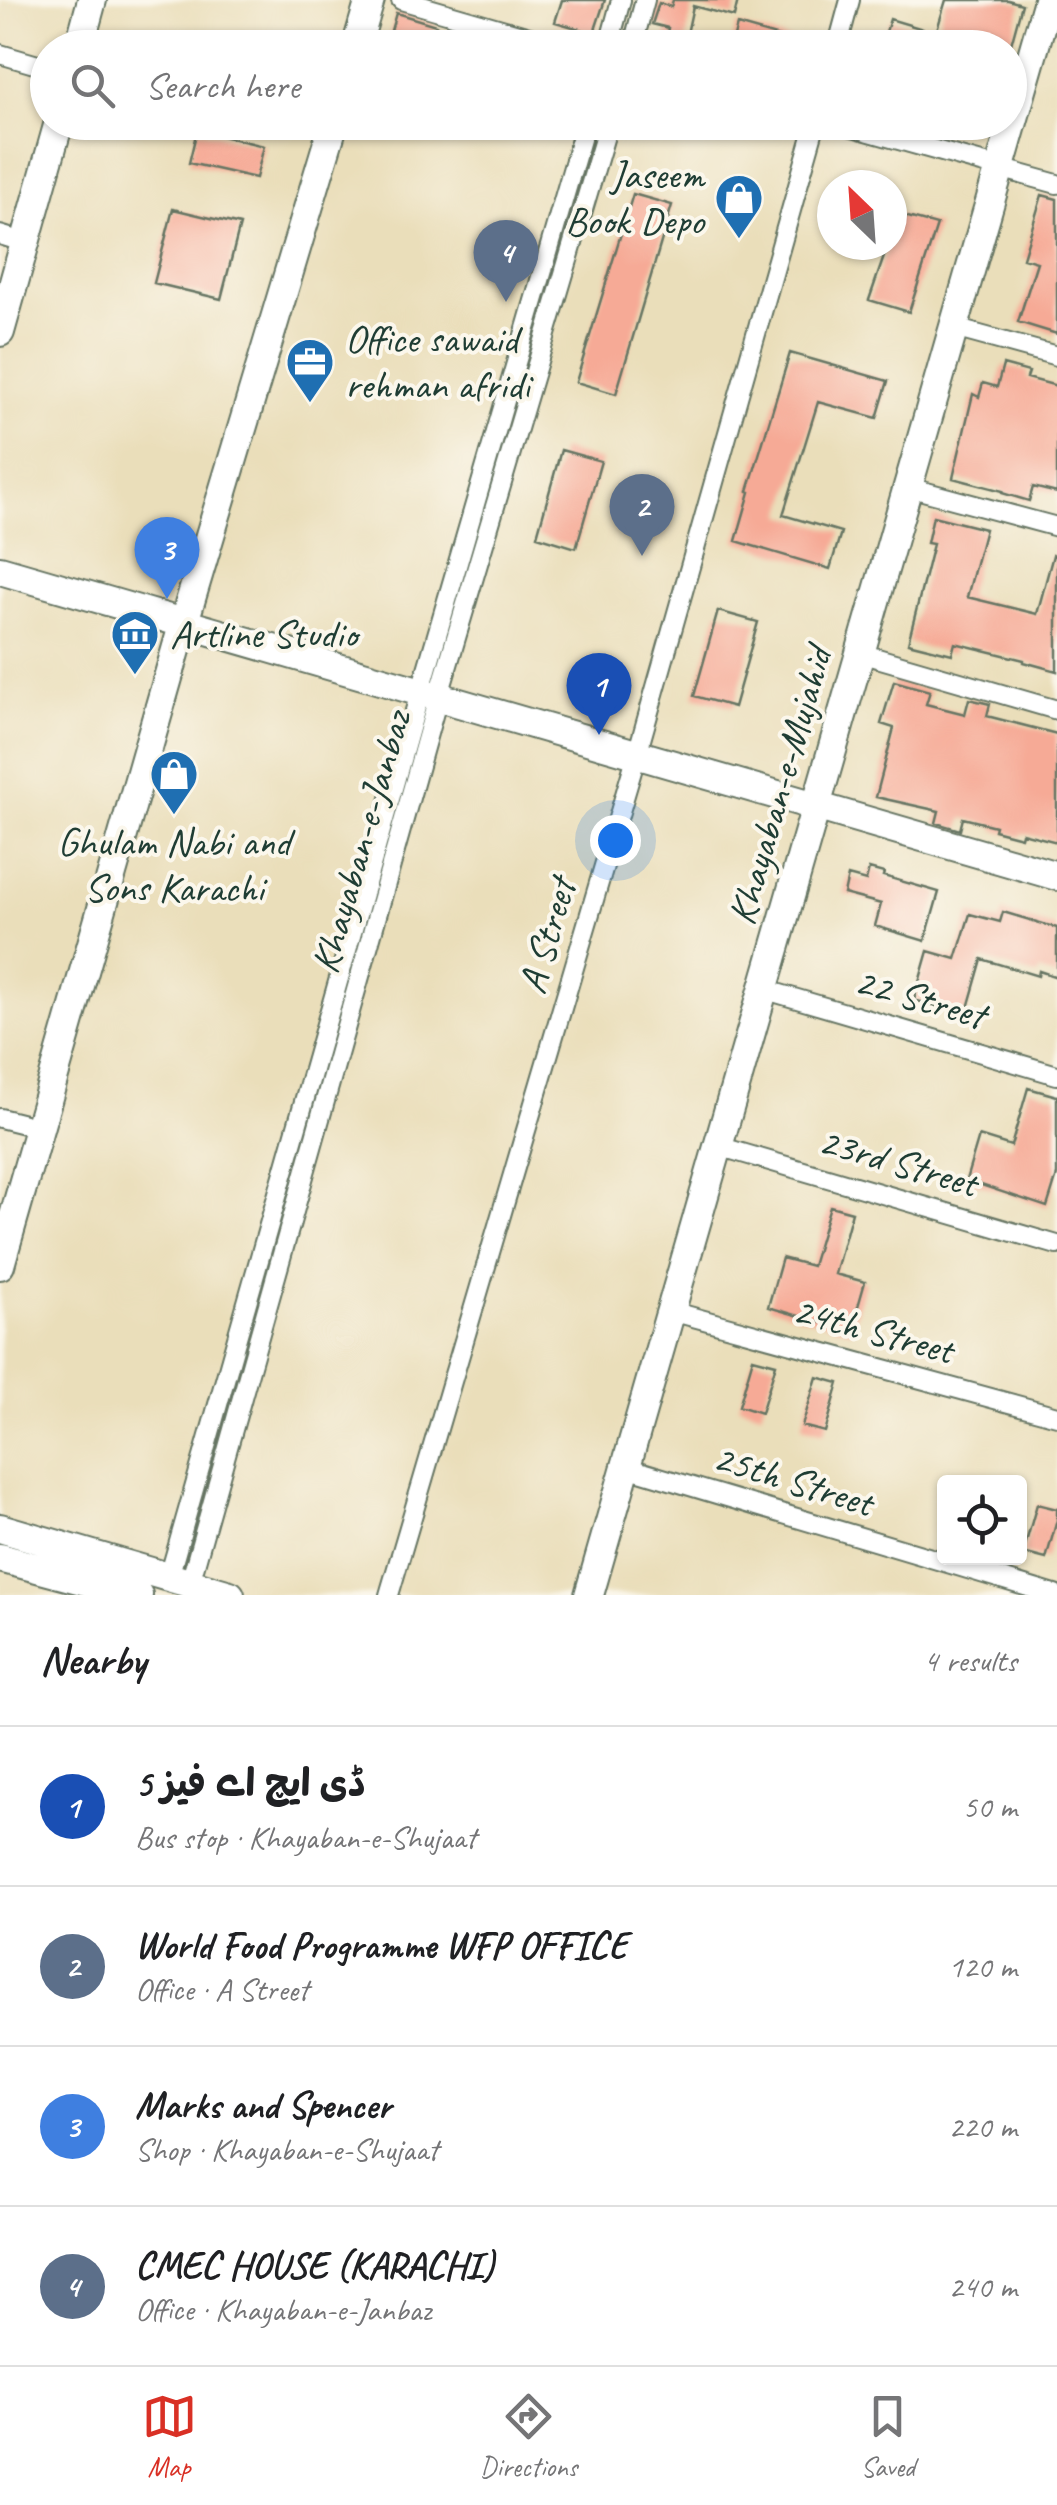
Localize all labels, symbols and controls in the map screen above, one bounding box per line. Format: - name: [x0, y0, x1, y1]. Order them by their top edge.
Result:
- search box: [30, 30, 1027, 140]
- icon: search: [65, 58, 120, 113]
- text: Search here: [145, 62, 300, 109]
- place label: Jaseem Book Depo: [565, 150, 707, 246]
- north arrow: [817, 170, 907, 260]
- shop icon: Jaseem Book Depo: [713, 172, 765, 240]
- pin: 4: [474, 220, 538, 302]
- place label: Office sawaid rehman afridi: [345, 314, 534, 410]
- office icon: Office sawaid rehman afridi: [284, 336, 336, 404]
- pin: 2: [610, 474, 674, 556]
- pin: 3: [134, 516, 200, 599]
- museum icon: Artline Studio: [109, 608, 161, 676]
- place label: Artline Studio: [170, 609, 361, 659]
- street label: Khayaban-e-Mujahid: [717, 637, 845, 930]
- pin: 1: [566, 652, 632, 735]
- street label: Khayaban-e-Janbaz: [300, 703, 423, 979]
- shop icon: Ghulam Nabi and Sons Karachi: [148, 748, 200, 816]
- your location: [590, 815, 641, 866]
- place label: Ghulam Nabi and Sons Karachi: [58, 817, 296, 913]
- street label: A Street: [507, 867, 589, 999]
- street label: 22 Street: [849, 956, 996, 1042]
- street label: 23rd Street: [813, 1116, 986, 1209]
- street label: 24th Street: [788, 1285, 962, 1376]
- street label: 25th Street: [708, 1432, 882, 1529]
- map controls: [937, 1475, 1027, 1565]
- button: locate: [937, 1475, 1027, 1565]
- text: Nearby: [40, 1634, 146, 1687]
- text: 4 results: [923, 1640, 1017, 1681]
- text: 5 ڈی ایچ اے فیز: [135, 1760, 366, 1807]
- text: 1: [65, 1786, 80, 1827]
- text: 50 m: [963, 1786, 1017, 1827]
- text: Bus stop · Khayaban-e-Shujaat: [135, 1817, 476, 1858]
- text: World Food Programme WFP OFFICE: [135, 1922, 627, 1969]
- text: 2: [65, 1946, 80, 1987]
- text: 120 m: [948, 1946, 1017, 1987]
- text: Office · A Street: [135, 1969, 309, 2010]
- text: Marks and Spencer: [135, 2082, 391, 2129]
- text: 3: [65, 2106, 80, 2147]
- text: 220 m: [948, 2106, 1017, 2147]
- text: Shop · Khayaban-e-Shujaat: [135, 2129, 438, 2170]
- text: CMEC HOUSE (KARACHI): [135, 2242, 494, 2289]
- text: 4: [65, 2266, 80, 2307]
- text: 240 m: [948, 2266, 1017, 2307]
- text: Office · Khayaban-e-Janbaz: [135, 2289, 431, 2330]
- tab: Map: [142, 2389, 197, 2484]
- tab: Directions: [480, 2389, 577, 2484]
- tab: Saved: [860, 2389, 915, 2484]

